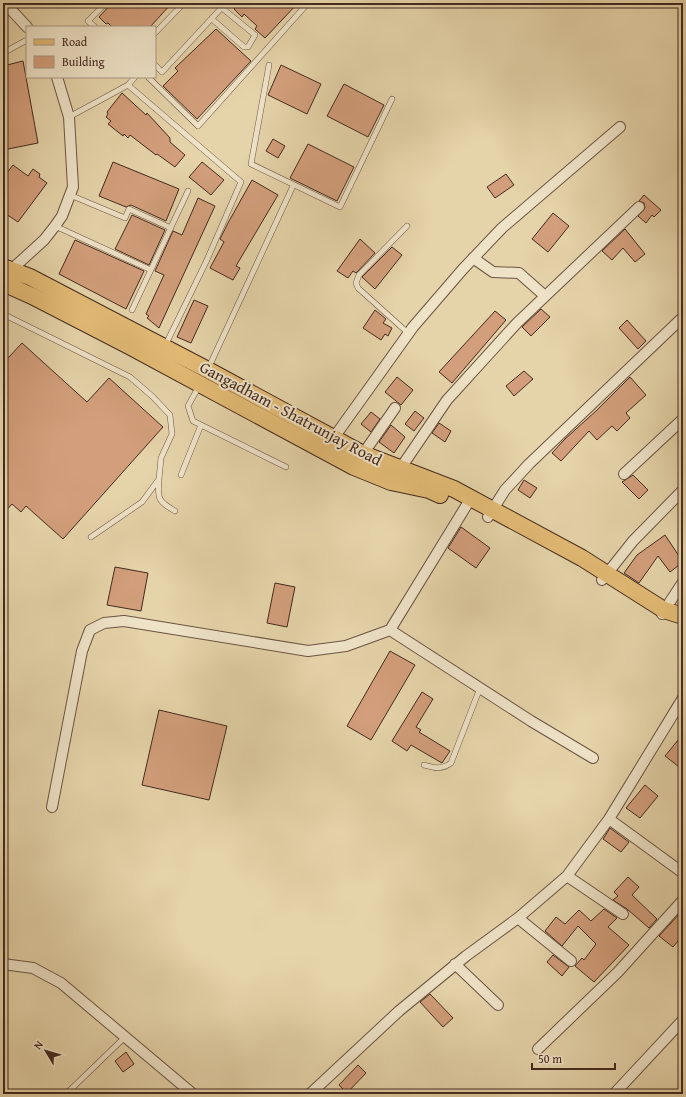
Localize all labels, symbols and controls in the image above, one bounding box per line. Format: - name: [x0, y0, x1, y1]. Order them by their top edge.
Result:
- legend: [26, 26, 156, 78]
- text: Road: [62, 33, 88, 50]
- text: Building: [62, 53, 105, 70]
- street label: Gangadham - Shatrunjay Road: [196, 355, 387, 472]
- north arrow: [26, 1031, 66, 1071]
- text: N: [30, 1037, 47, 1053]
- scale bar: [532, 1045, 615, 1071]
- text: 50 m: [538, 1050, 562, 1067]

